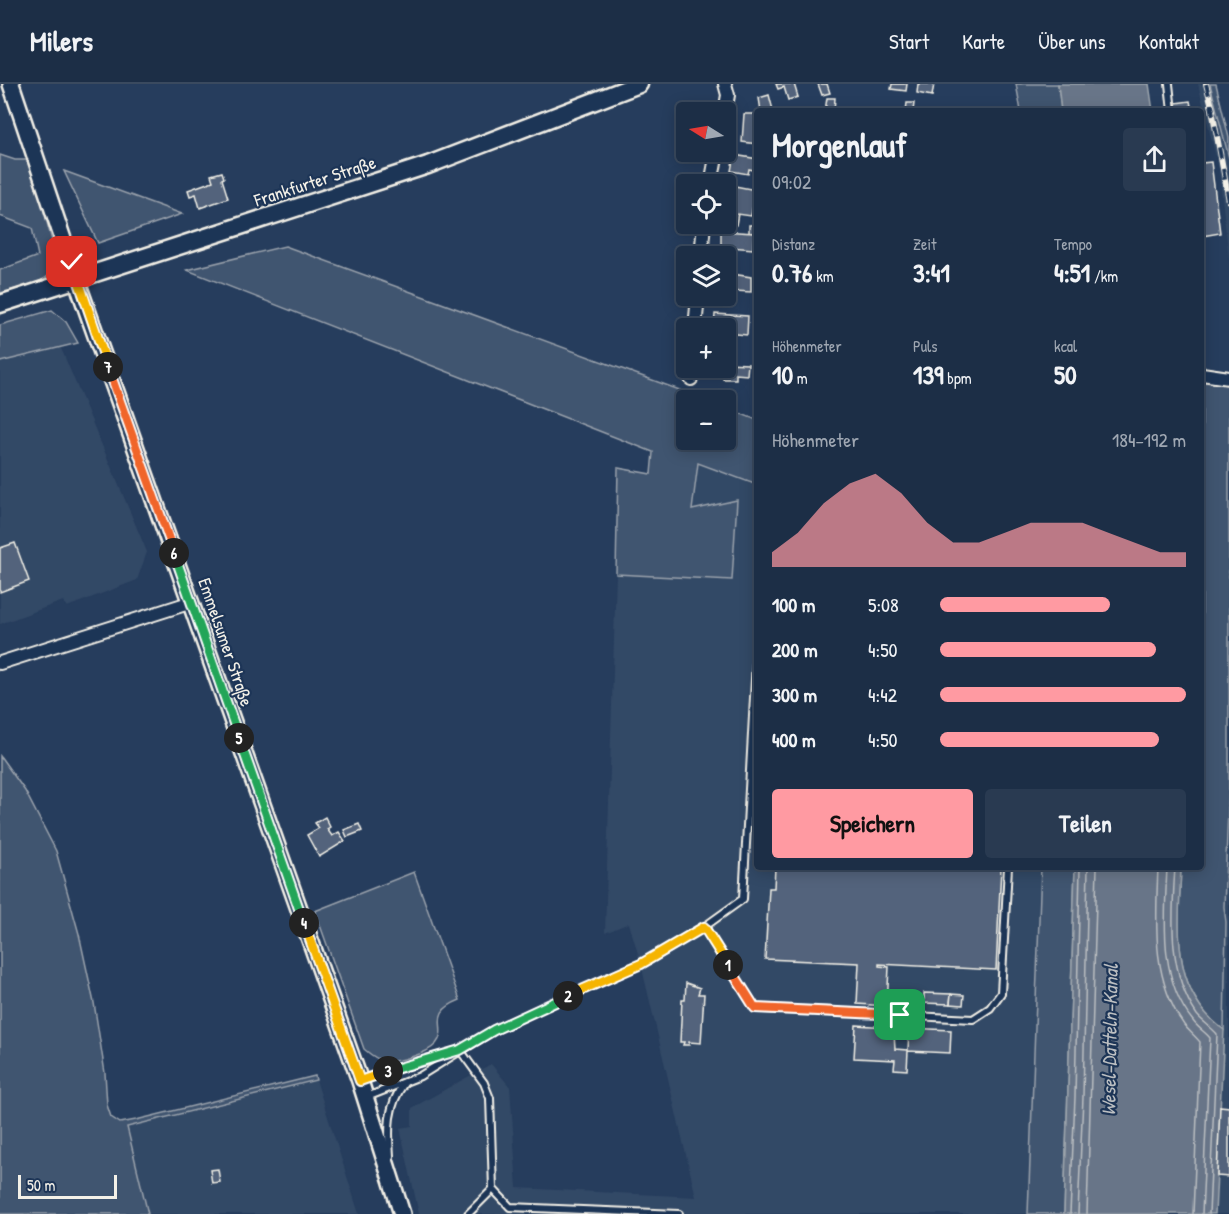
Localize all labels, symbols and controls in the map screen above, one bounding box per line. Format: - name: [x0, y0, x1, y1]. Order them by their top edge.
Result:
- text: Milers: [30, 22, 93, 60]
- text: Start: [889, 27, 929, 56]
- text: Karte: [962, 27, 1005, 56]
- text: Über uns: [1038, 27, 1106, 56]
- text: Kontakt: [1139, 27, 1199, 56]
- north arrow: [676, 102, 736, 162]
- map controls: [676, 102, 736, 450]
- text: Morgenlauf: [772, 123, 907, 167]
- button: share: [1123, 128, 1186, 191]
- street label: Frankfurter Straße: [250, 150, 379, 213]
- text: 09:02: [772, 168, 811, 195]
- button: locate: [676, 174, 736, 234]
- text: Distanz: [772, 233, 815, 255]
- text: Zeit: [913, 233, 937, 255]
- text: Tempo: [1054, 233, 1092, 255]
- pin: [46, 236, 97, 287]
- icon: check: [55, 245, 88, 278]
- button: layers: [676, 246, 736, 306]
- text: 0.76: [772, 255, 812, 290]
- text: 3:41: [913, 255, 950, 290]
- text: 4:51: [1054, 255, 1090, 290]
- text: km: [812, 265, 834, 287]
- text: /km: [1090, 265, 1118, 287]
- button: +: [676, 318, 736, 378]
- text: Höhenmeter: [772, 335, 842, 357]
- text: Puls: [913, 335, 938, 357]
- text: kcal: [1054, 335, 1077, 357]
- pin: 7: [93, 352, 123, 382]
- text: 7: [104, 356, 112, 378]
- text: 10: [772, 357, 793, 392]
- text: 139: [913, 357, 944, 392]
- text: 50: [1054, 357, 1077, 392]
- text: m: [793, 367, 808, 389]
- text: bpm: [944, 367, 972, 389]
- button: −: [676, 390, 736, 450]
- text: Höhenmeter: [772, 426, 859, 453]
- text: 184–192 m: [1112, 426, 1186, 453]
- pin: 6: [159, 538, 189, 568]
- text: 6: [171, 542, 177, 564]
- street label: Emmelsumer Straße: [192, 575, 260, 709]
- text: 100 m: [772, 591, 815, 618]
- text: 5:08: [868, 591, 899, 618]
- text: 200 m: [772, 636, 817, 663]
- text: 4:50: [868, 636, 898, 663]
- text: 300 m: [772, 681, 817, 708]
- text: 4:42: [868, 681, 897, 708]
- pin: 5: [224, 723, 254, 753]
- text: 400 m: [772, 726, 816, 753]
- text: 4:50: [868, 726, 898, 753]
- text: 5: [236, 727, 242, 749]
- button: Speichern: [772, 789, 973, 858]
- button: Teilen: [985, 789, 1186, 858]
- pin: 4: [289, 908, 319, 938]
- text: 4: [301, 912, 307, 934]
- pin: 1: [713, 950, 743, 980]
- text: 1: [725, 954, 731, 976]
- water label: Wesel-Datteln-Kanal: [1094, 962, 1124, 1116]
- pin: 2: [553, 981, 583, 1011]
- text: 2: [564, 985, 572, 1007]
- pin: [874, 989, 925, 1040]
- icon: arrive: [883, 998, 916, 1031]
- pin: 3: [373, 1056, 403, 1086]
- text: 3: [384, 1060, 392, 1082]
- scale bar: [18, 1172, 117, 1200]
- text: 50 m: [27, 1174, 56, 1196]

